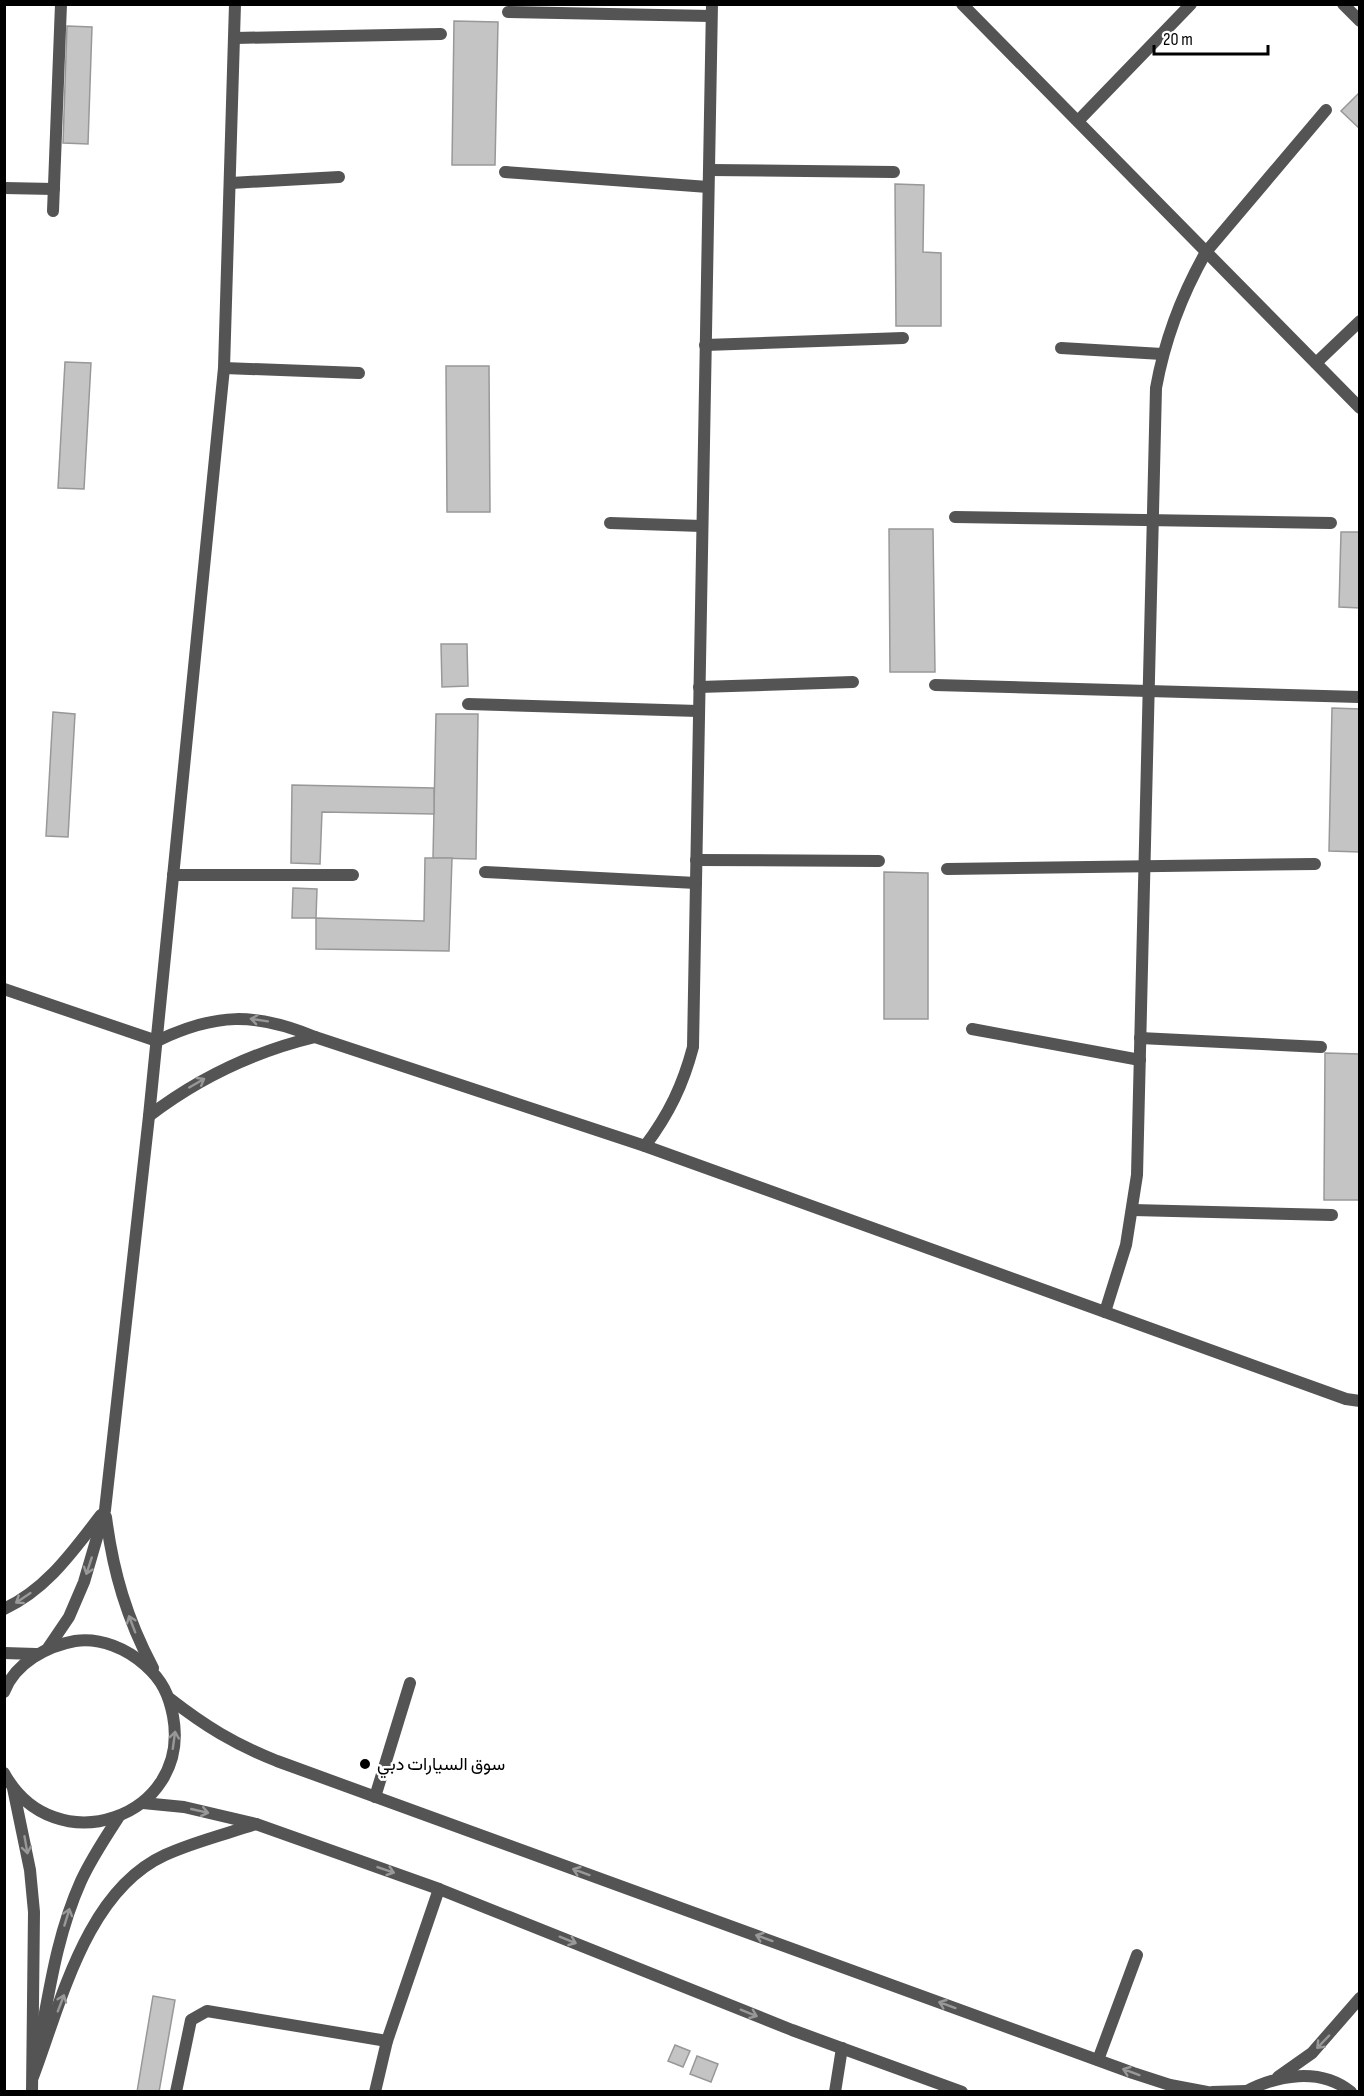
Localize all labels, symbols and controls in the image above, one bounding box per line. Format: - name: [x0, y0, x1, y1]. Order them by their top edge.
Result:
- scale bar: [1154, 18, 1268, 56]
- text: 20 m: [1163, 29, 1193, 50]
- one-way arrow: [250, 1014, 270, 1025]
- one-way arrow: [188, 1076, 205, 1088]
- one-way arrow: [83, 1556, 94, 1575]
- one-way arrow: [16, 1592, 32, 1604]
- one-way arrow: [126, 1615, 137, 1634]
- one-way arrow: [168, 1731, 179, 1751]
- place label: سوق السيارات دبي: [377, 1754, 505, 1779]
- marker: سوق السيارات دبي: [358, 1757, 372, 1771]
- one-way arrow: [191, 1806, 210, 1818]
- one-way arrow: [21, 1835, 32, 1855]
- one-way arrow: [572, 1865, 591, 1876]
- one-way arrow: [376, 1866, 395, 1877]
- one-way arrow: [62, 1908, 73, 1927]
- one-way arrow: [755, 1932, 774, 1943]
- one-way arrow: [558, 1935, 577, 1946]
- one-way arrow: [56, 1994, 67, 2013]
- one-way arrow: [938, 1999, 957, 2010]
- one-way arrow: [739, 2008, 758, 2019]
- one-way arrow: [1315, 2034, 1330, 2049]
- one-way arrow: [1122, 2066, 1140, 2077]

